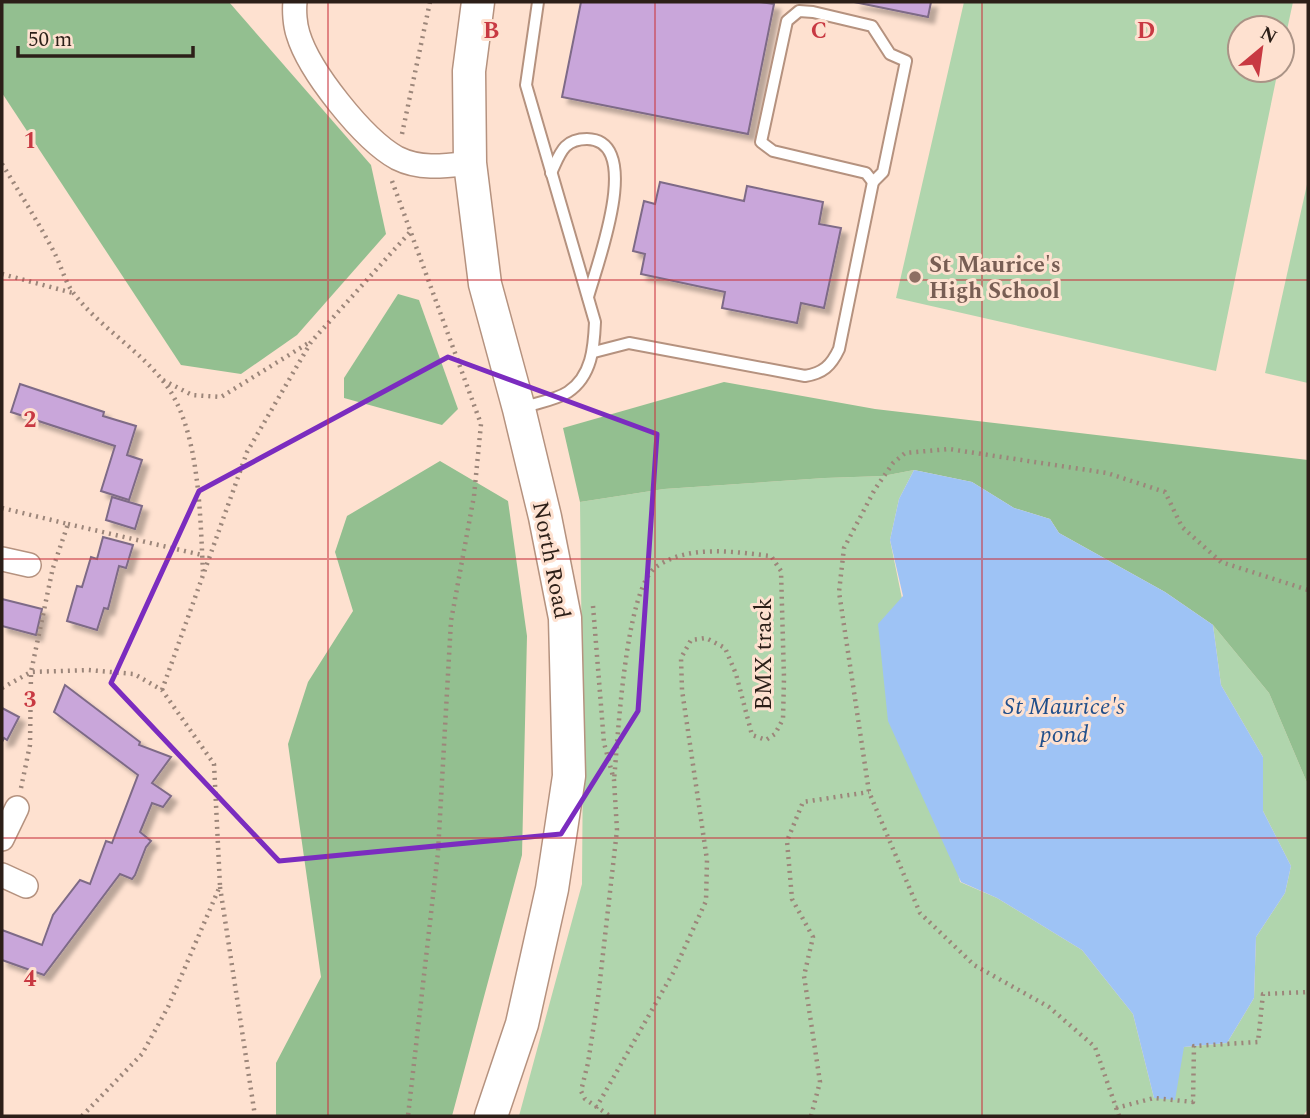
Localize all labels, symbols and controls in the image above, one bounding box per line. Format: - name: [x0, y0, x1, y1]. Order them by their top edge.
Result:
- scale bar: [18, 14, 192, 58]
- text: B: [483, 14, 499, 49]
- text: C: [811, 14, 827, 49]
- text: D: [1137, 14, 1155, 49]
- north arrow: [1226, 14, 1296, 84]
- text: N: [1255, 19, 1282, 52]
- text: 50 m: [28, 24, 72, 56]
- text: 1: [24, 124, 36, 159]
- place label: St Maurice's High School: [929, 248, 1061, 309]
- marker: St Maurice's High School: [907, 269, 923, 285]
- text: 2: [24, 403, 37, 438]
- street label: North Road: [522, 499, 579, 622]
- street label: BMX track: [747, 597, 782, 710]
- text: 3: [24, 683, 37, 718]
- water label: St Maurice's pond: [1003, 689, 1125, 753]
- text: 4: [24, 962, 37, 997]

